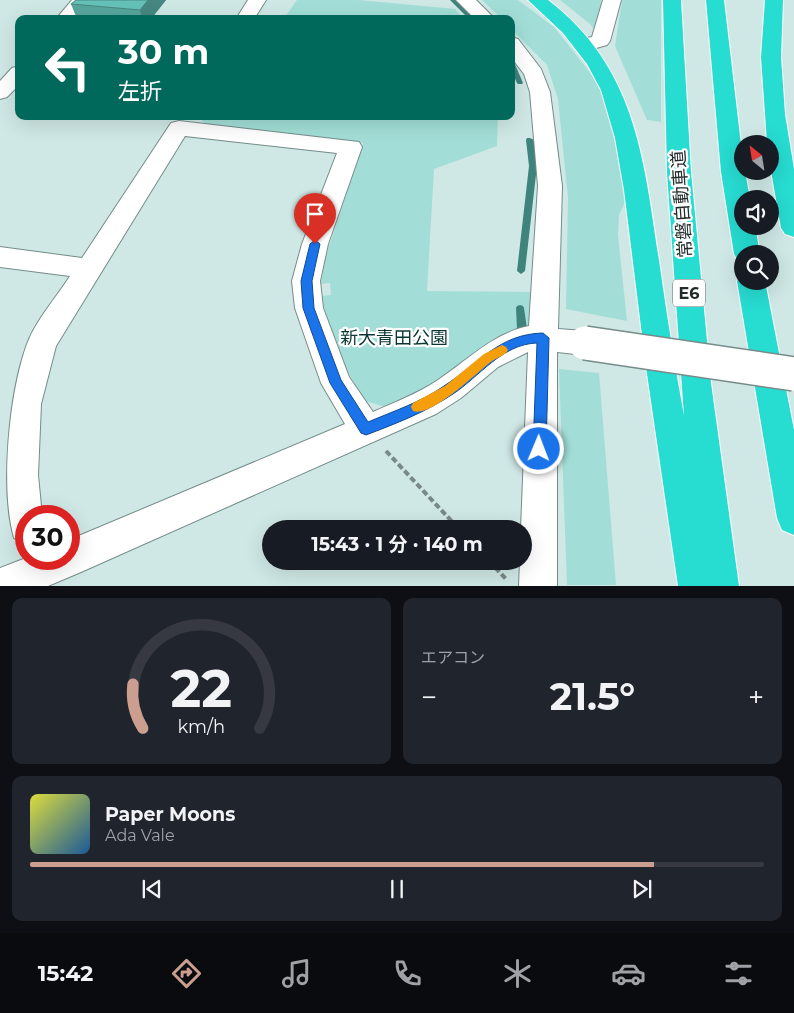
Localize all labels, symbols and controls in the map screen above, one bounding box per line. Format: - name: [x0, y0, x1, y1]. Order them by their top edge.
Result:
- text: 30 m: [118, 30, 209, 73]
- icon: left: [35, 35, 100, 100]
- text: 左折: [118, 78, 162, 105]
- north arrow: [734, 135, 779, 180]
- map controls: [734, 135, 779, 290]
- street label: 常磐自動車道: [667, 149, 697, 259]
- button: sound: [734, 190, 779, 235]
- pin: [294, 193, 336, 244]
- icon: arrive: [301, 200, 329, 228]
- button: search: [734, 245, 779, 290]
- road number: E6: [673, 280, 705, 306]
- park label: 新大青田公園: [340, 327, 448, 349]
- position arrow: [512, 422, 564, 474]
- speed limit sign: 30: [15, 505, 80, 570]
- text: 15:43 · 1 分 · 140 m: [311, 533, 483, 556]
- text: エアコン: [421, 648, 485, 667]
- text: 22: [171, 657, 232, 720]
- text: 21.5°: [550, 673, 635, 720]
- text: −: [421, 680, 437, 714]
- text: +: [748, 680, 764, 714]
- text: km/h: [178, 716, 225, 737]
- text: Paper Moons: [105, 803, 235, 826]
- text: Ada Vale: [105, 826, 175, 845]
- icon: previous: [138, 875, 166, 903]
- icon: pause: [383, 875, 411, 903]
- icon: next: [628, 875, 656, 903]
- icon: directions: [169, 956, 204, 991]
- icon: music: [279, 956, 314, 991]
- icon: phone: [390, 956, 425, 991]
- icon: climate: [500, 956, 535, 991]
- icon: car: [611, 956, 646, 991]
- icon: filters: [721, 956, 756, 991]
- text: 15:42: [38, 960, 93, 987]

